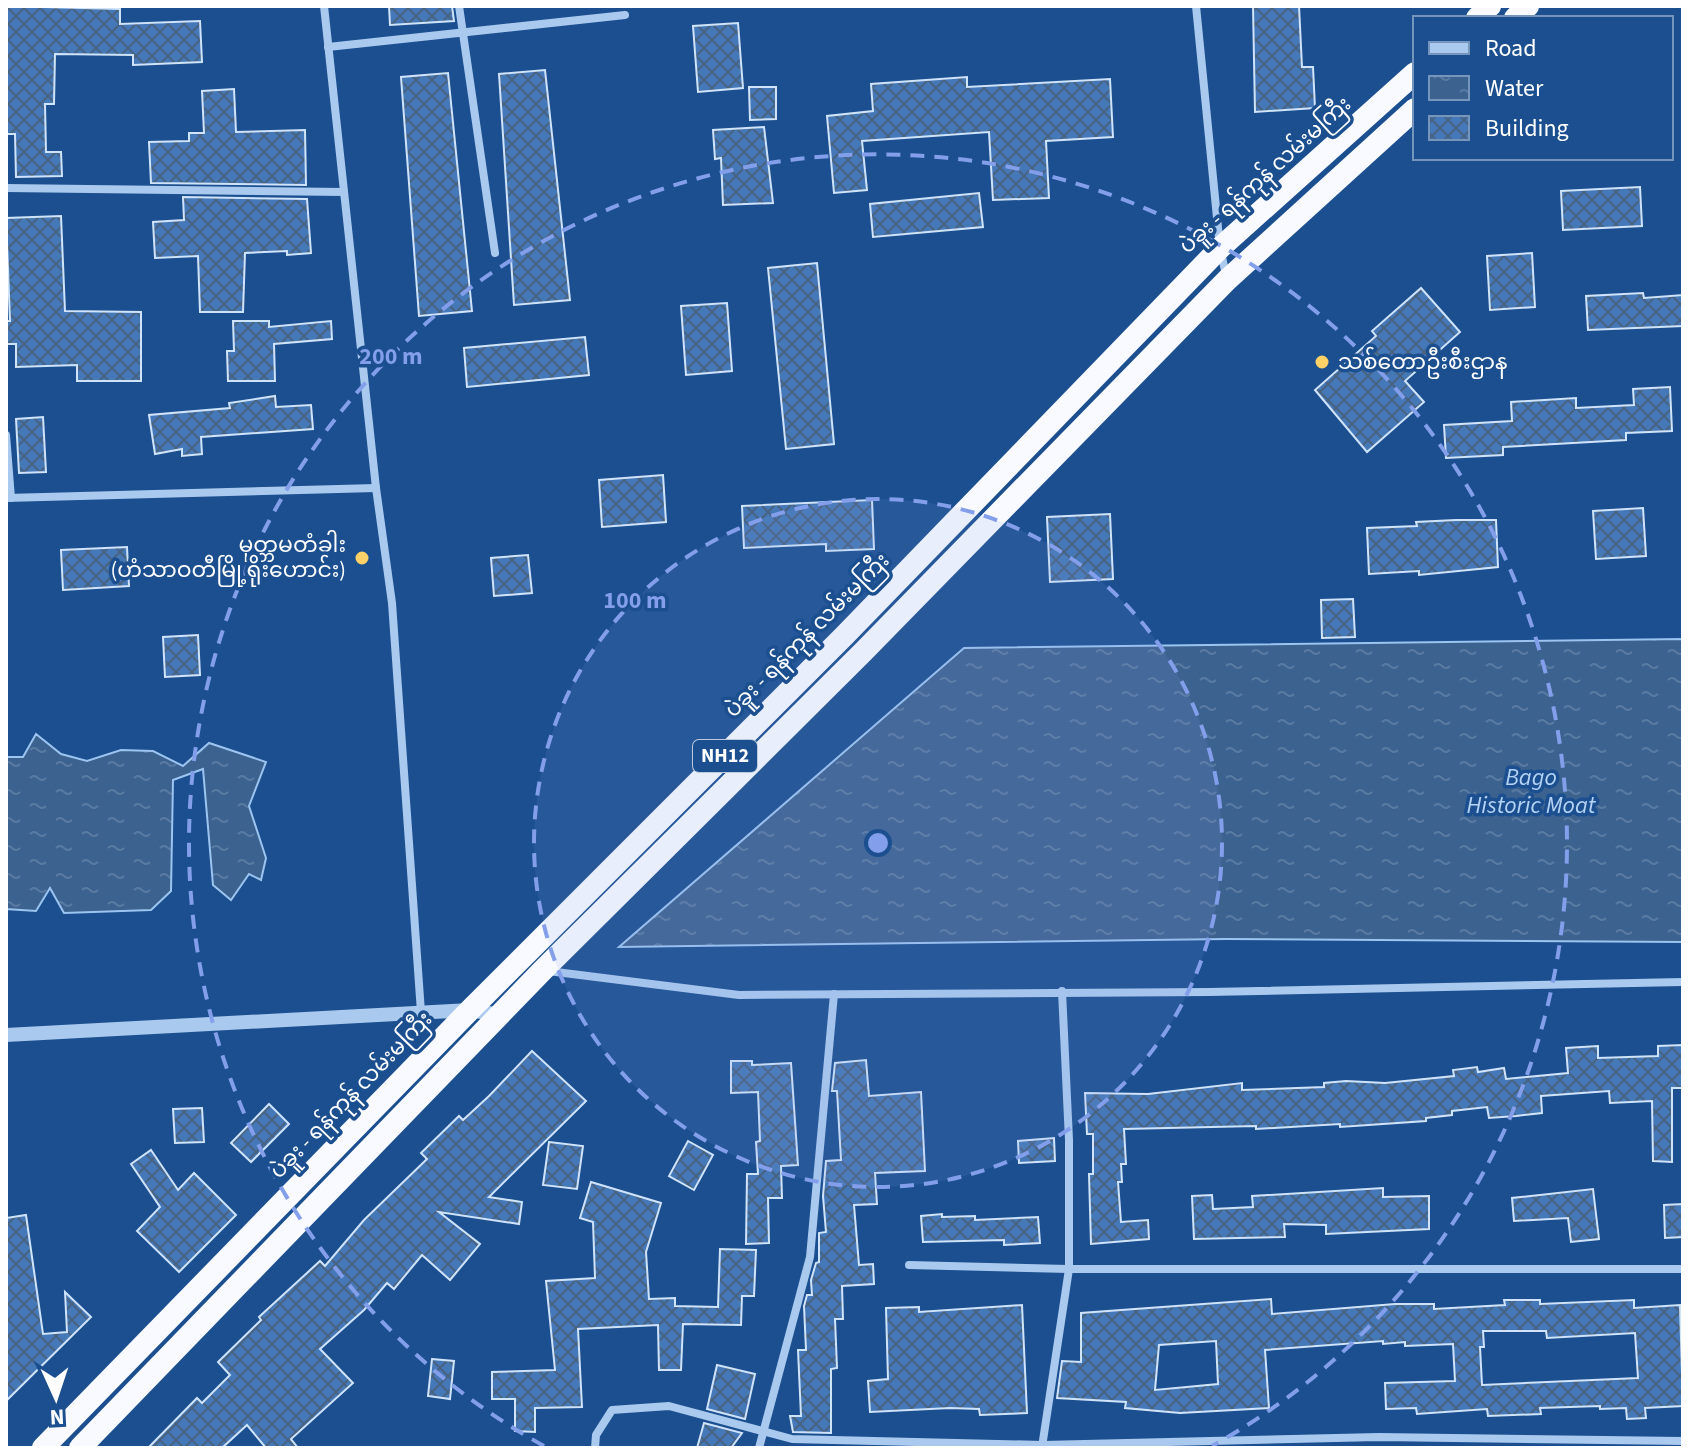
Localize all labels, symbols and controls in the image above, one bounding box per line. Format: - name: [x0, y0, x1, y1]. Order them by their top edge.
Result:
- legend: [1413, 16, 1673, 160]
- text: Road: [1485, 31, 1537, 66]
- text: Water: [1485, 71, 1544, 106]
- street label: ပဲခူး - ရန်ကုန် လမ်းမကြီး: [1172, 89, 1359, 262]
- text: Building: [1485, 111, 1569, 146]
- text: 200 m: [359, 339, 423, 374]
- place label: သစ်တောဦးစီးဌာန: [1338, 346, 1508, 379]
- marker: သစ်တောဦးစီးဌာန: [1313, 353, 1331, 371]
- place label: မုတ္တမတံခါး (ဟံသာဝတီမြို့ရိုးဟောင်း): [111, 529, 346, 587]
- street label: ပဲခူး - ရန်ကုန် လမ်းမကြီး: [717, 545, 897, 725]
- marker: မုတ္တမတံခါး (ဟံသာဝတီမြို့ရိုးဟောင်း): [353, 549, 371, 567]
- text: 100 m: [603, 583, 667, 618]
- road number: NH12: [693, 740, 757, 772]
- water label: Bago Historic Moat: [1466, 760, 1597, 823]
- centre of rings: [864, 829, 892, 857]
- street label: ပဲခူး - ရန်ကုန် လမ်းမကြီး: [262, 1004, 440, 1187]
- north arrow: [16, 1358, 96, 1438]
- text: N: [49, 1401, 65, 1433]

